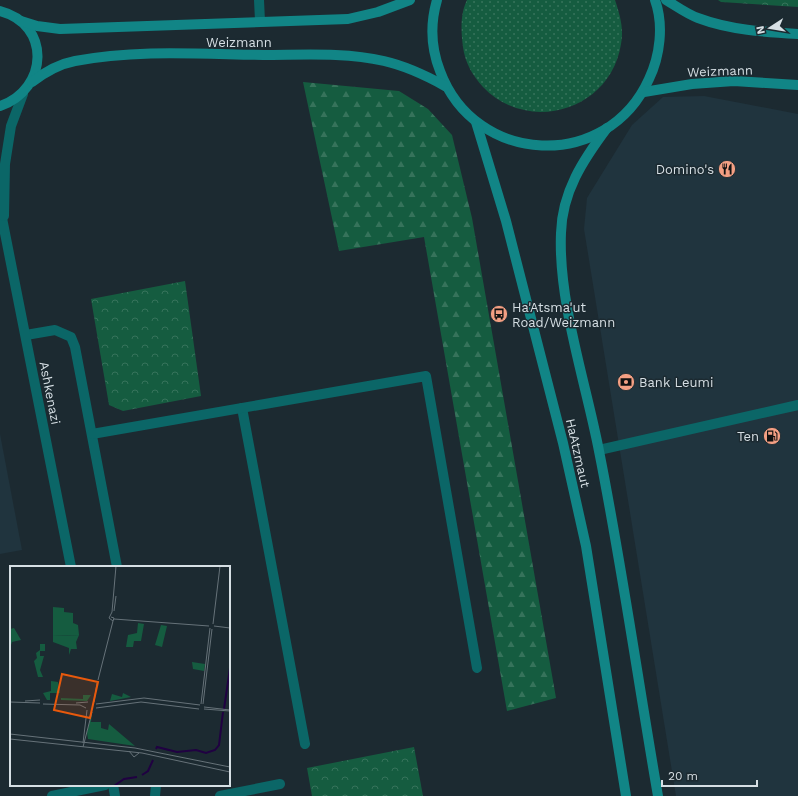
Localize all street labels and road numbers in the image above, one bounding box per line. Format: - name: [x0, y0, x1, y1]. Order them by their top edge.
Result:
- street label: Weizmann: [206, 35, 272, 50]
- street label: Weizmann: [687, 62, 753, 80]
- street label: Ashkenazi: [37, 360, 63, 426]
- street label: HaAtzmaut: [563, 417, 593, 490]

